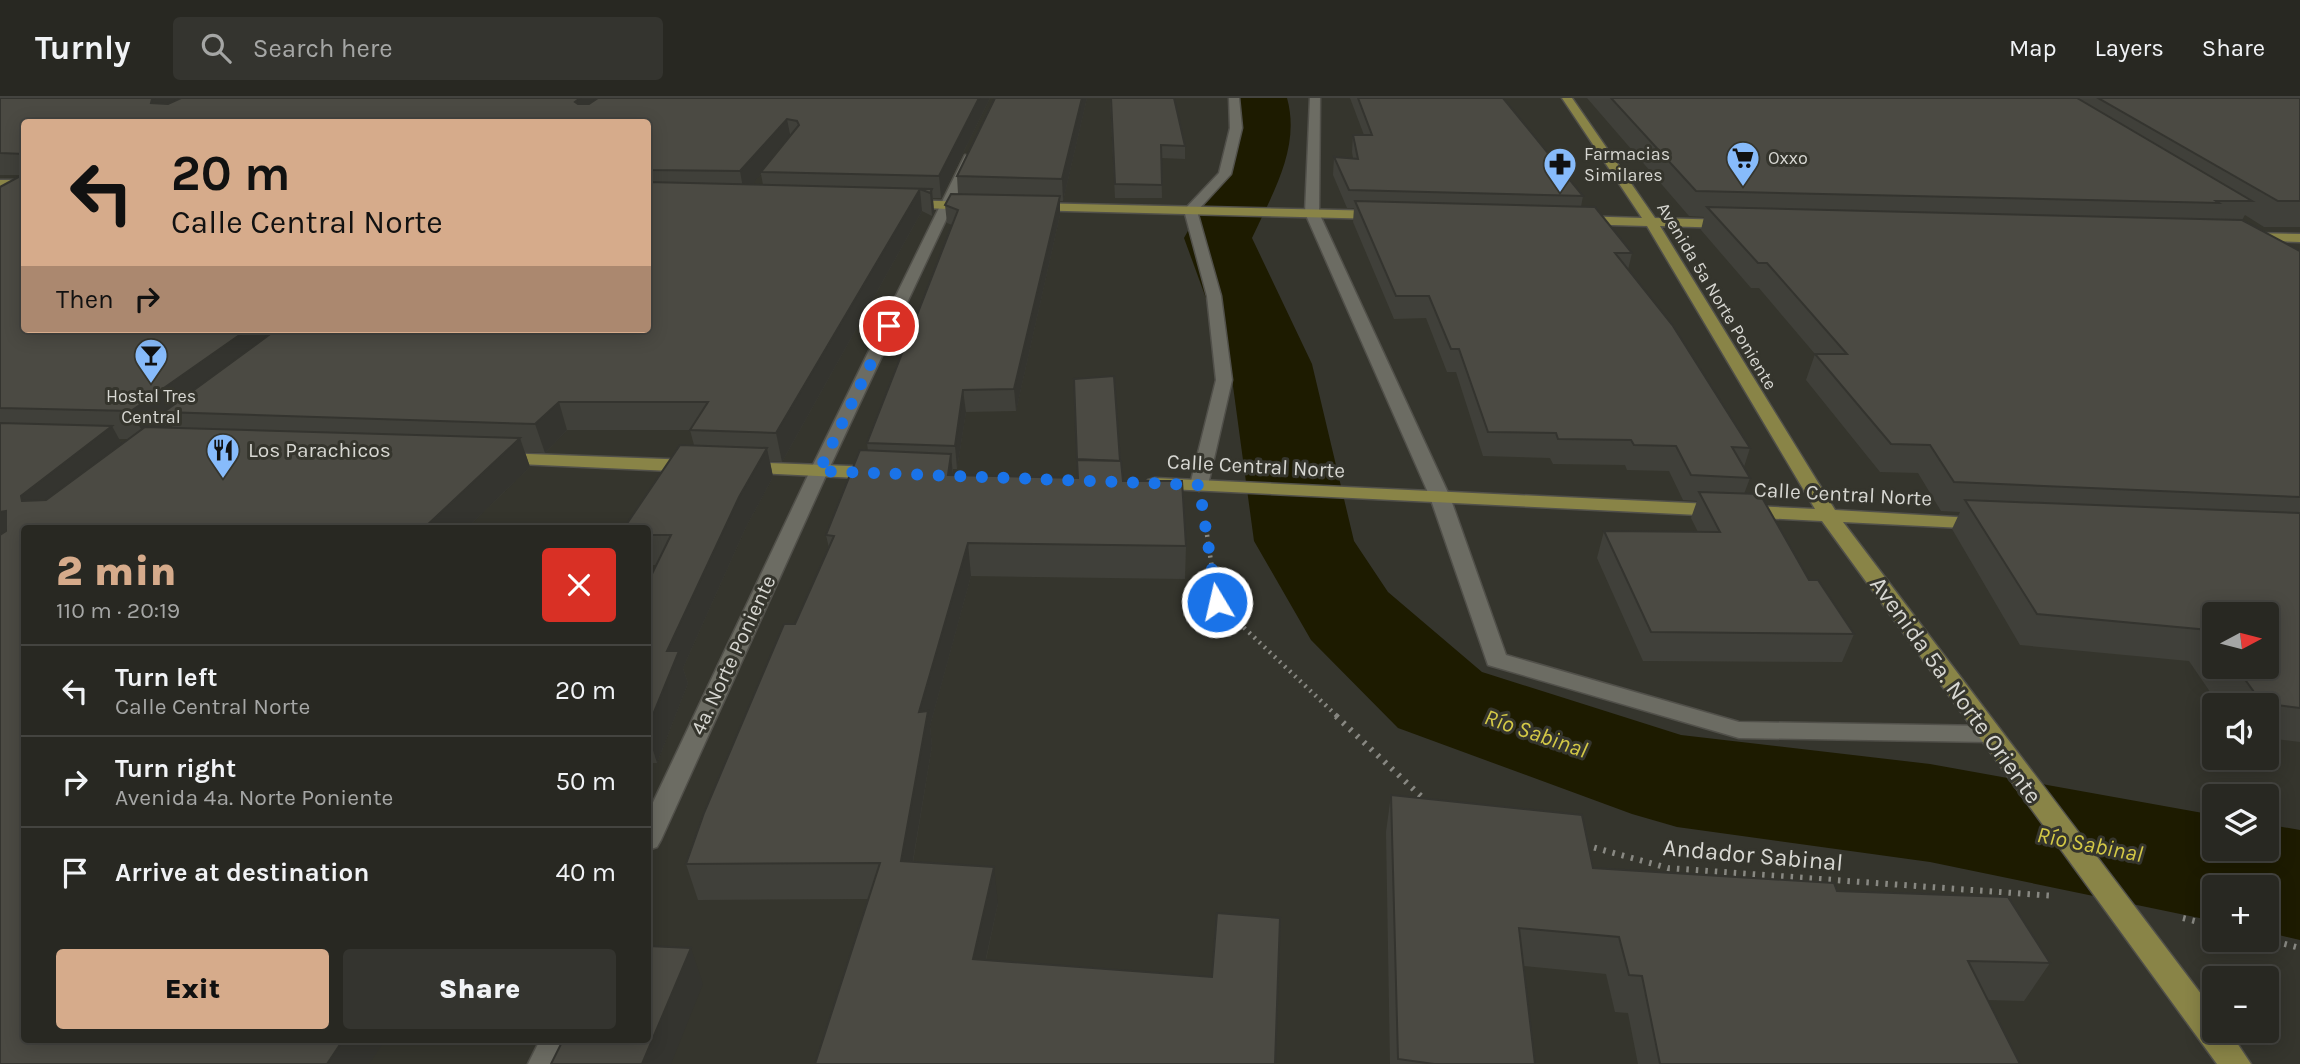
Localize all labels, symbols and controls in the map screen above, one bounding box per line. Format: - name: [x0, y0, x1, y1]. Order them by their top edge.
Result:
- search box: [173, 17, 663, 80]
- text: Turnly: [35, 29, 131, 67]
- icon: search: [197, 29, 235, 67]
- text: Search here: [253, 33, 393, 64]
- text: Map: [2009, 34, 2057, 62]
- text: Layers: [2095, 34, 2164, 62]
- text: Share: [2202, 34, 2265, 62]
- supermarket icon: Oxxo: [1724, 139, 1762, 188]
- place label: Farmacias Similares: [1584, 143, 1670, 186]
- text: 20 m: [171, 145, 291, 202]
- pharmacy icon: Farmacias Similares: [1541, 145, 1579, 194]
- icon: left: [56, 147, 147, 238]
- place label: Oxxo: [1768, 147, 1808, 169]
- street label: Avenida 5a Norte Poniente: [1652, 198, 1782, 394]
- text: Calle Central Norte: [171, 204, 443, 241]
- icon: right: [128, 280, 166, 318]
- text: Then: [56, 284, 114, 315]
- pin: [859, 296, 919, 356]
- icon: arrive: [870, 307, 908, 345]
- bar icon: Hostal Tres Central: [132, 336, 170, 385]
- place label: Hostal Tres Central: [106, 385, 196, 428]
- restaurant icon: Los Parachicos: [204, 431, 242, 480]
- place label: Los Parachicos: [248, 438, 391, 462]
- street label: Calle Central Norte: [1166, 449, 1346, 483]
- street label: Calle Central Norte: [1753, 477, 1933, 511]
- text: 2 min: [56, 546, 176, 596]
- button: close: [542, 548, 616, 622]
- position arrow: [1180, 565, 1254, 639]
- street label: 4a. Norte Poniente: [686, 571, 780, 739]
- street label: Avenida 5a. Norte Oriente: [1864, 571, 2048, 809]
- text: 110 m · 20:19: [56, 597, 180, 624]
- north arrow: [2202, 602, 2278, 679]
- map controls: [2202, 602, 2279, 1043]
- text: Turn left: [115, 662, 217, 693]
- icon: left: [56, 672, 94, 710]
- text: 20 m: [555, 675, 616, 706]
- text: Calle Central Norte: [115, 693, 310, 720]
- button: sound: [2202, 693, 2279, 770]
- water label: Río Sabinal: [1481, 703, 1591, 764]
- text: Turn right: [115, 753, 236, 784]
- icon: right: [56, 763, 94, 801]
- text: 50 m: [555, 766, 616, 797]
- text: Avenida 4a. Norte Poniente: [115, 784, 393, 811]
- button: layers: [2202, 784, 2279, 861]
- water label: Río Sabinal: [2035, 821, 2145, 868]
- street label: Andador Sabinal: [1662, 833, 1844, 877]
- icon: arrive: [56, 854, 94, 892]
- text: Arrive at destination: [115, 857, 369, 888]
- text: 40 m: [556, 857, 616, 888]
- button: +: [2202, 875, 2279, 952]
- button: Exit: [56, 949, 329, 1029]
- button: Share: [343, 949, 616, 1029]
- button: −: [2202, 966, 2279, 1043]

